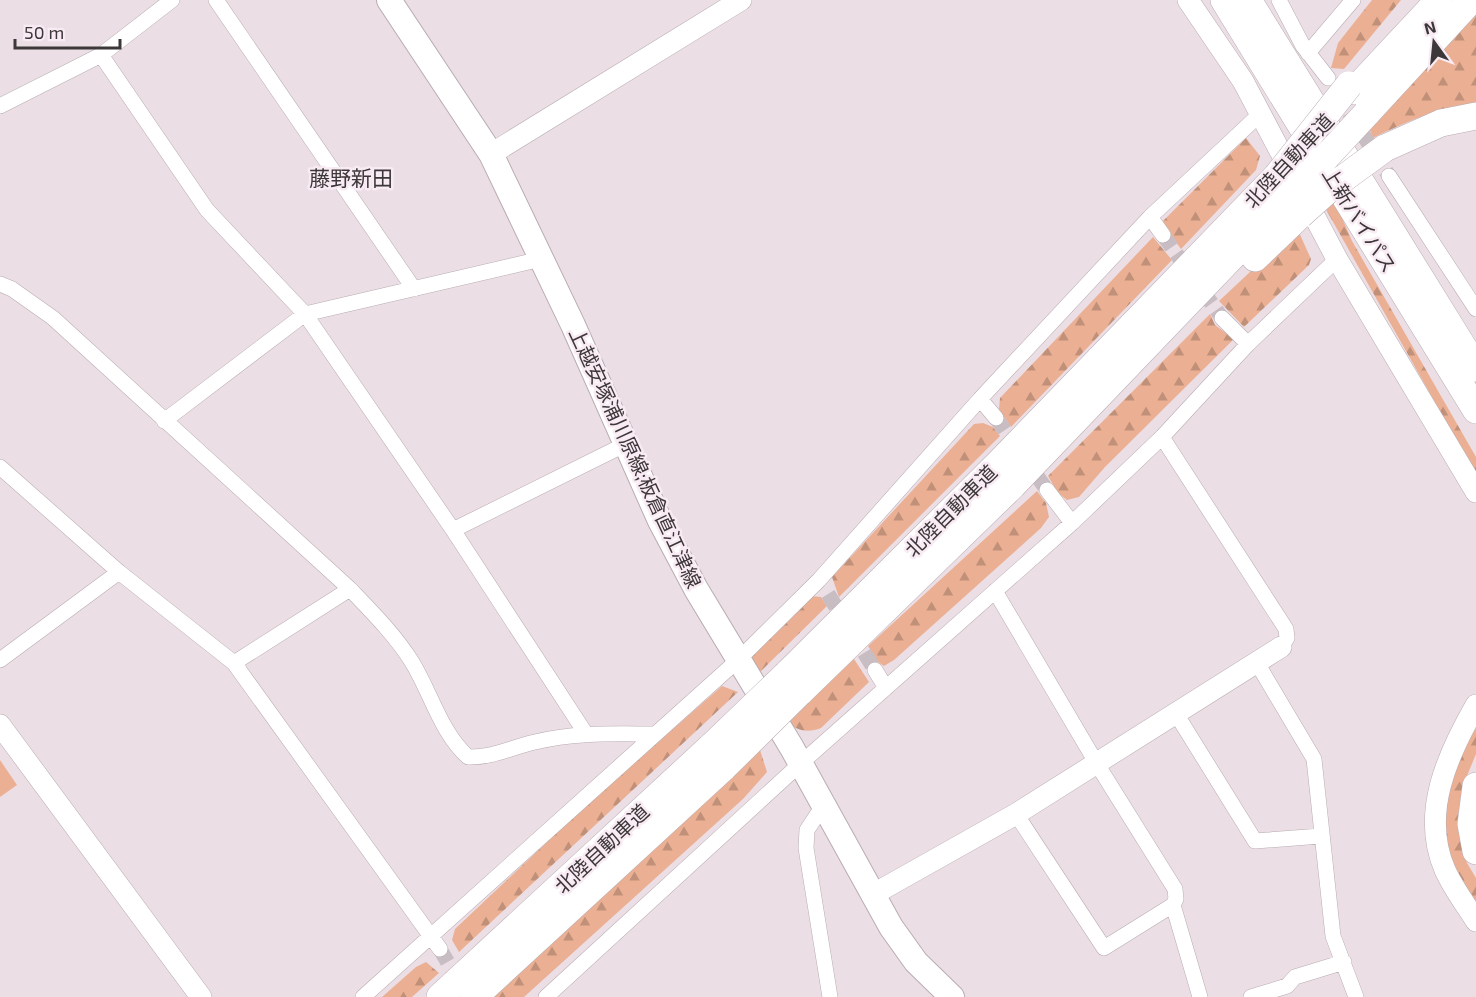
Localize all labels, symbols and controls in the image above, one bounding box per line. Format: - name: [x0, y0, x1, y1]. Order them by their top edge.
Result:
- scale bar: [15, 12, 120, 50]
- north arrow: [1404, 12, 1464, 72]
- text: N: [1422, 16, 1438, 38]
- text: 50 m: [24, 21, 64, 43]
- street label: 北陸自動車道: [1239, 108, 1338, 212]
- street label: 上新バイパス: [1318, 162, 1402, 277]
- district label: 藤野新田: [309, 165, 393, 190]
- street label: 上越安塚浦川原線;板倉直江津線: [565, 323, 707, 592]
- street label: 北陸自動車道: [899, 459, 1001, 561]
- street label: 北陸自動車道: [549, 799, 653, 898]

